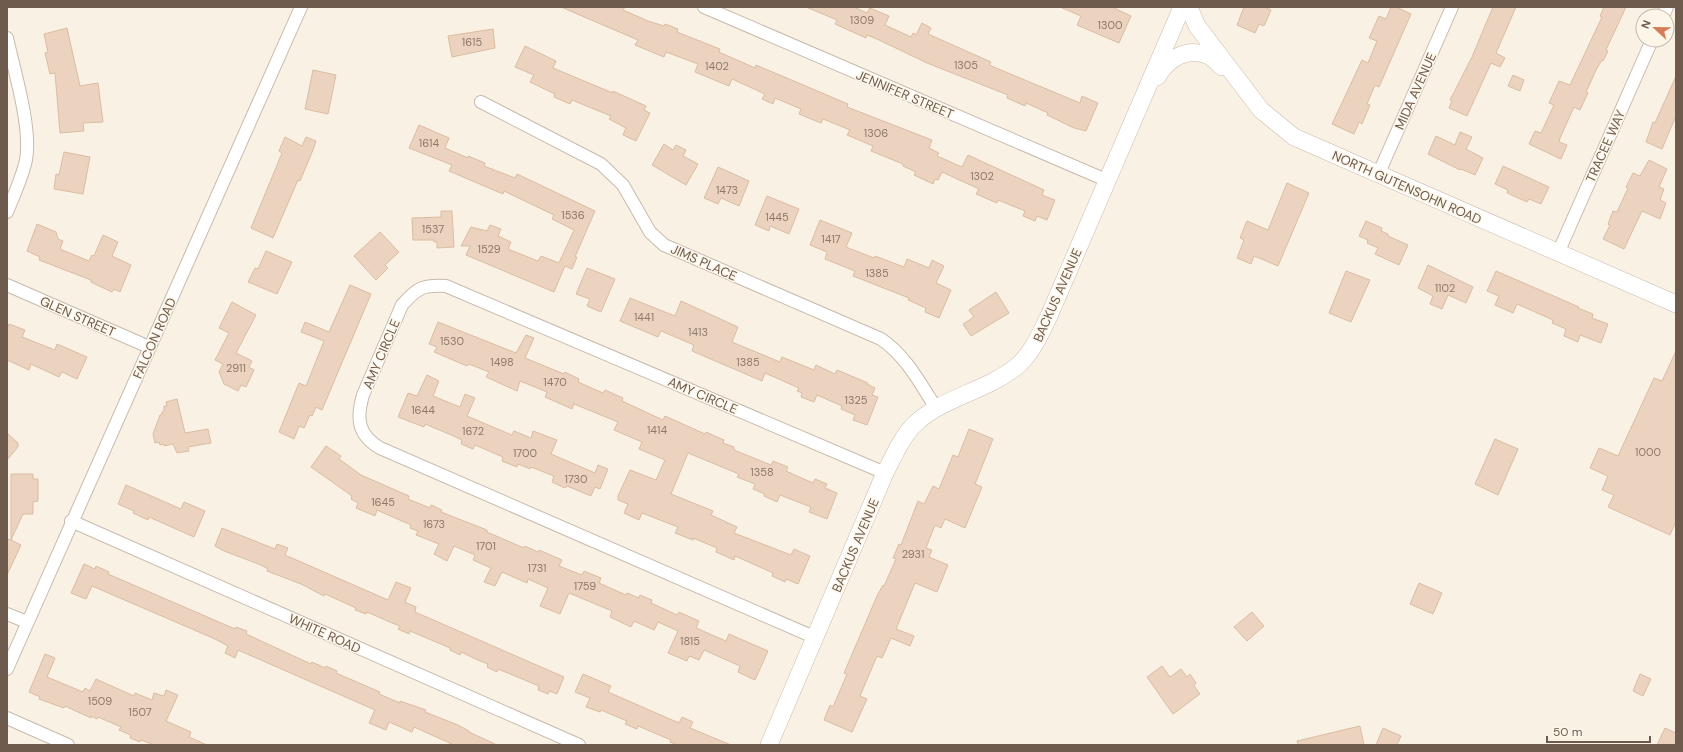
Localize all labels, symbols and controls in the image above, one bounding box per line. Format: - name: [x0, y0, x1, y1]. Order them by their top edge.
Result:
- north arrow: [1635, 8, 1675, 48]
- house number: 1309: [850, 13, 874, 27]
- house number: 1300: [1098, 18, 1122, 32]
- text: N: [1638, 18, 1654, 31]
- house number: 1615: [462, 35, 483, 49]
- street label: MIDA AVENUE: [1391, 50, 1440, 132]
- house number: 1305: [954, 58, 978, 72]
- house number: 1402: [705, 59, 729, 73]
- street label: JENNIFER STREET: [853, 66, 956, 123]
- street label: TRACEE WAY: [1582, 107, 1629, 185]
- house number: 1306: [864, 126, 888, 140]
- house number: 1614: [419, 136, 440, 150]
- street label: NORTH GUTENSOHN ROAD: [1329, 147, 1484, 228]
- house number: 1302: [970, 169, 994, 183]
- house number: 1473: [716, 183, 738, 197]
- house number: 1536: [561, 208, 585, 222]
- house number: 1445: [765, 210, 789, 224]
- house number: 1537: [422, 222, 444, 236]
- house number: 1417: [821, 232, 841, 246]
- street label: JIMS PLACE: [668, 240, 740, 285]
- house number: 1529: [477, 242, 501, 256]
- street label: BACKUS AVENUE: [1029, 246, 1086, 345]
- house number: 1385: [865, 266, 889, 280]
- house number: 1102: [1435, 281, 1455, 295]
- street label: GLEN STREET: [37, 292, 118, 341]
- street label: FALCON ROAD: [129, 295, 180, 381]
- house number: 1441: [634, 310, 654, 324]
- street label: AMY CIRCLE: [359, 317, 404, 392]
- house number: 1413: [688, 325, 708, 339]
- house number: 1530: [440, 334, 464, 348]
- house number: 1498: [490, 355, 514, 369]
- house number: 1385: [736, 355, 760, 369]
- house number: 2911: [226, 361, 246, 375]
- street label: AMY CIRCLE: [665, 373, 740, 418]
- house number: 1470: [543, 375, 567, 389]
- house number: 1325: [845, 393, 868, 407]
- house number: 1644: [411, 403, 435, 417]
- house number: 1414: [647, 423, 667, 437]
- house number: 1672: [462, 424, 484, 438]
- house number: 1000: [1635, 445, 1661, 459]
- house number: 1700: [513, 446, 537, 460]
- house number: 1358: [750, 465, 774, 479]
- house number: 1730: [564, 472, 588, 486]
- house number: 1645: [371, 495, 395, 509]
- street label: BACKUS AVENUE: [828, 496, 883, 595]
- house number: 1673: [423, 517, 445, 531]
- house number: 1701: [476, 539, 496, 553]
- house number: 2931: [902, 547, 924, 561]
- house number: 1731: [528, 561, 546, 575]
- house number: 1759: [574, 579, 596, 593]
- street label: WHITE ROAD: [286, 610, 364, 657]
- house number: 1815: [680, 634, 700, 648]
- house number: 1509: [88, 694, 112, 708]
- house number: 1507: [128, 705, 152, 719]
- scale bar: [1547, 718, 1650, 744]
- text: 50 m: [1553, 724, 1582, 740]

